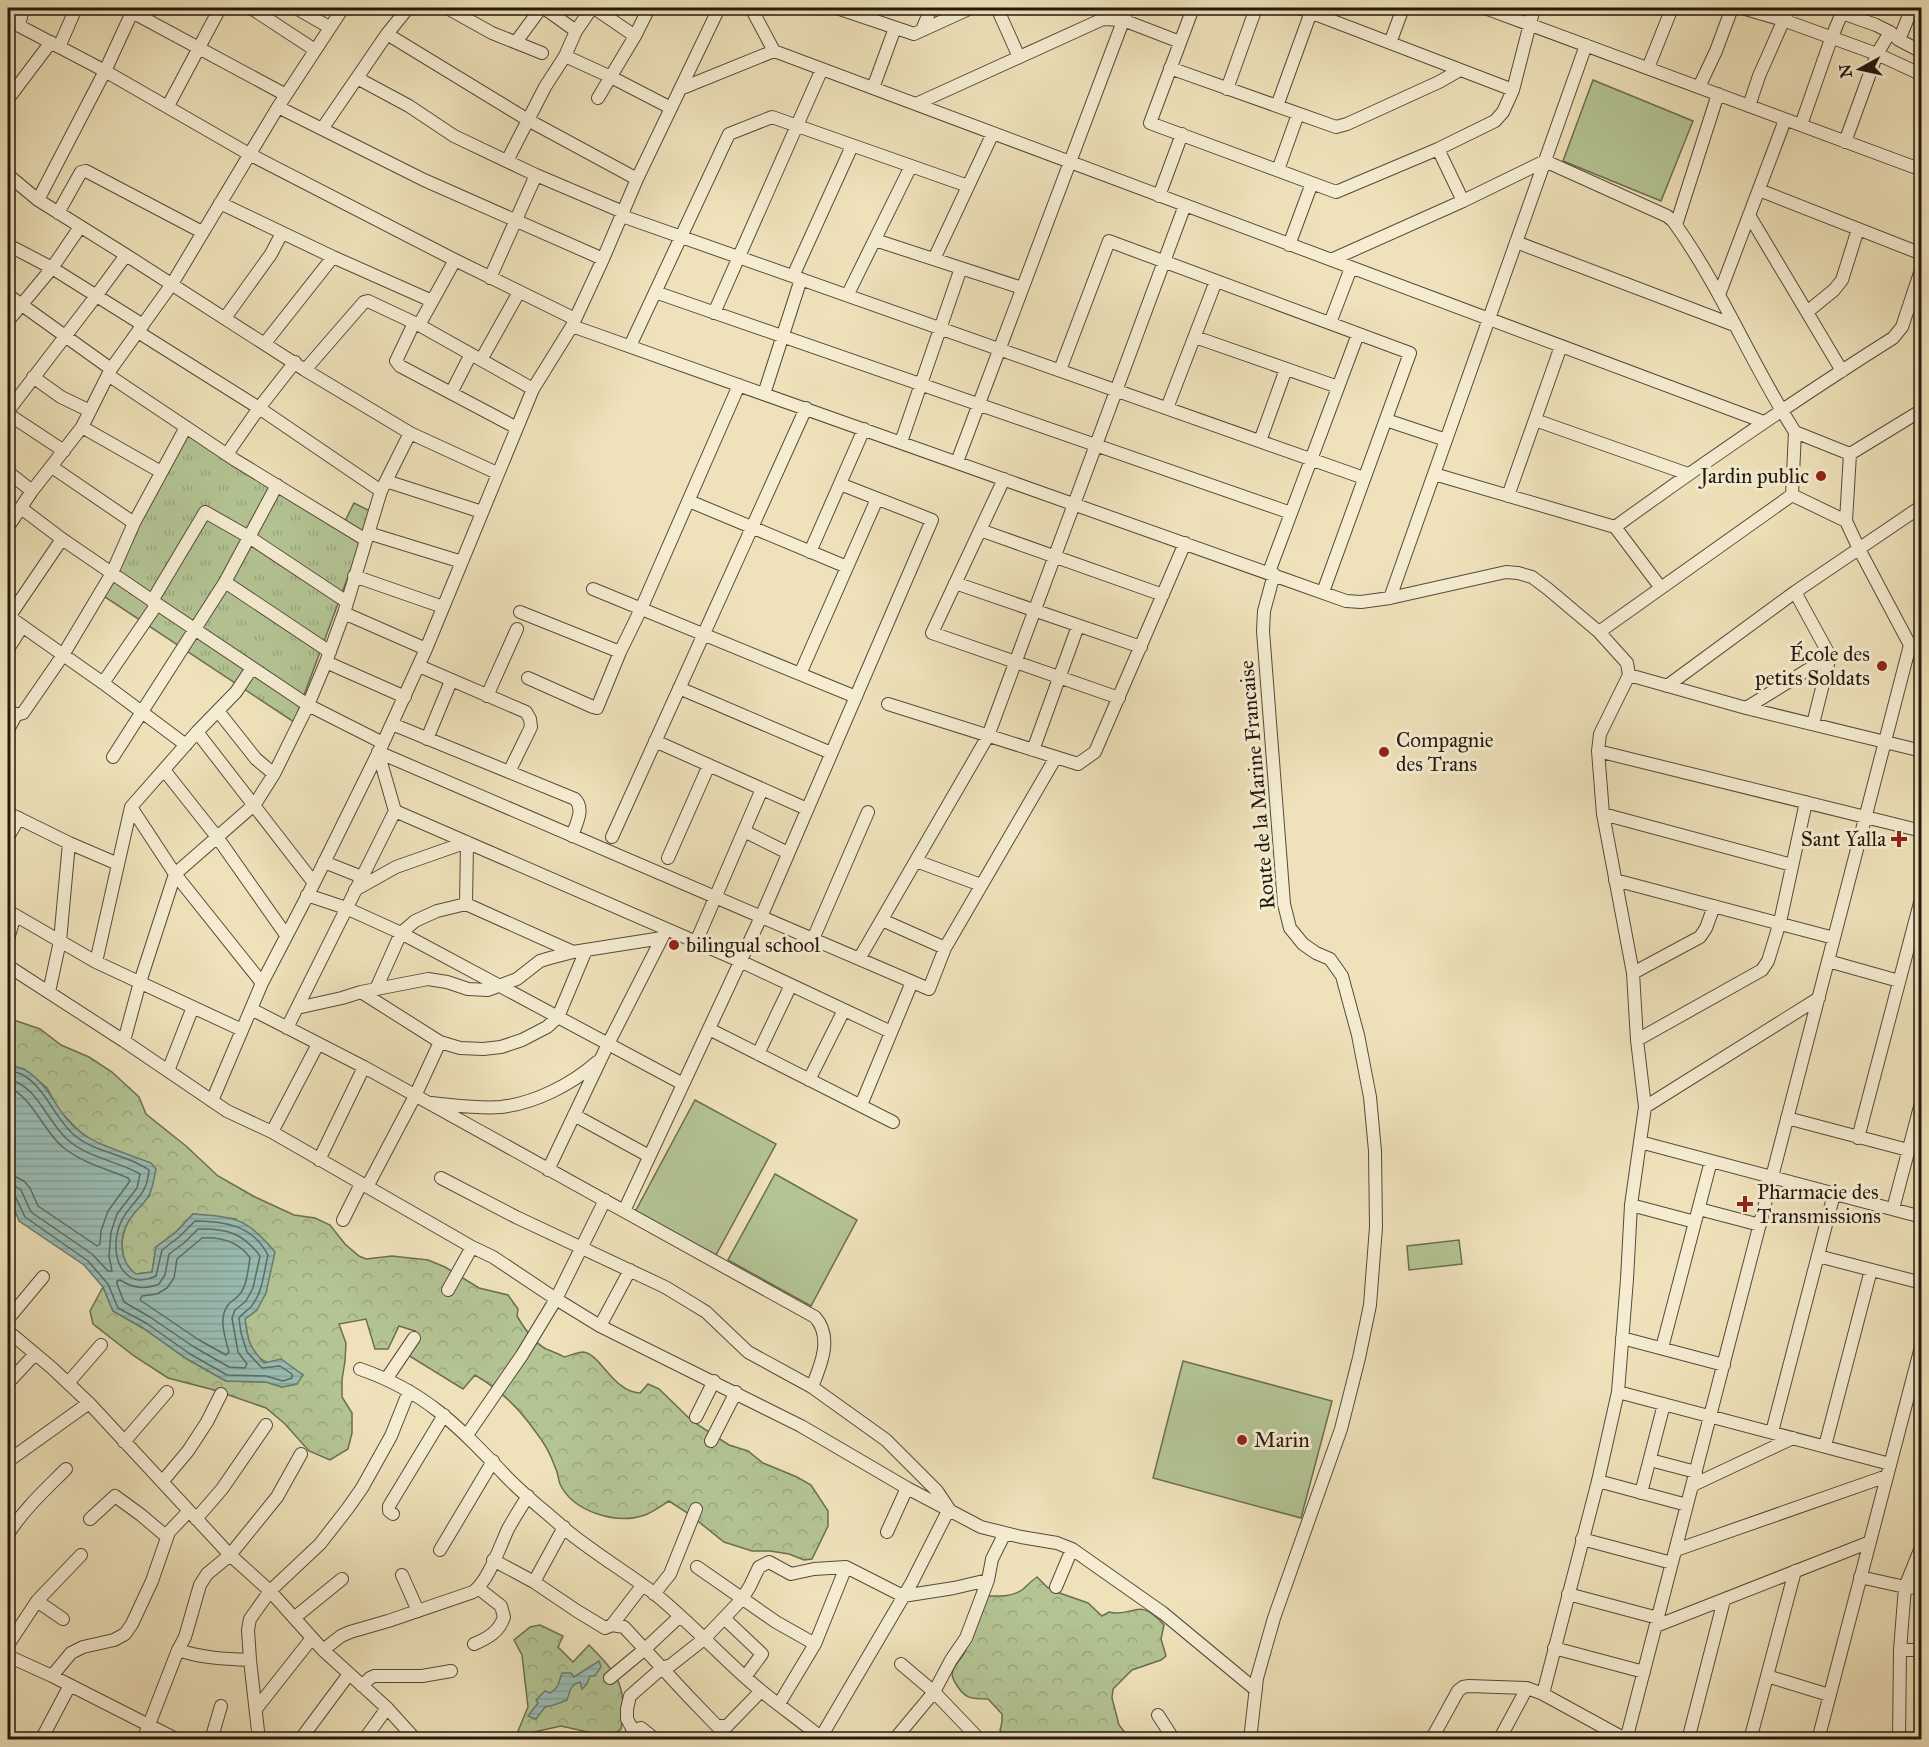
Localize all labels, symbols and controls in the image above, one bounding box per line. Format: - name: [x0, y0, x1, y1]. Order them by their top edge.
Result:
- north arrow: [1830, 39, 1890, 99]
- text: N: [1835, 63, 1856, 79]
- place label: Jardin public: [1698, 463, 1809, 489]
- marker: Jardin public: [1814, 469, 1828, 483]
- place label: École des petits Soldats: [1754, 640, 1870, 691]
- street label: Route de la Marine Francaise: [1233, 659, 1281, 911]
- marker: École des petits Soldats: [1875, 659, 1889, 673]
- place label: Compagnie des Trans: [1396, 727, 1494, 777]
- marker: Compagnie des Trans: [1377, 745, 1391, 759]
- place label: Sant Yalla: [1801, 826, 1886, 852]
- marker: Sant Yalla: [1890, 830, 1908, 848]
- place label: bilingual school: [686, 932, 821, 958]
- marker: bilingual school: [667, 938, 681, 952]
- place label: Pharmacie des Transmissions: [1757, 1179, 1881, 1229]
- marker: Pharmacie des Transmissions: [1738, 1197, 1752, 1211]
- place label: Marin: [1254, 1427, 1310, 1453]
- marker: Marin: [1235, 1433, 1249, 1447]

